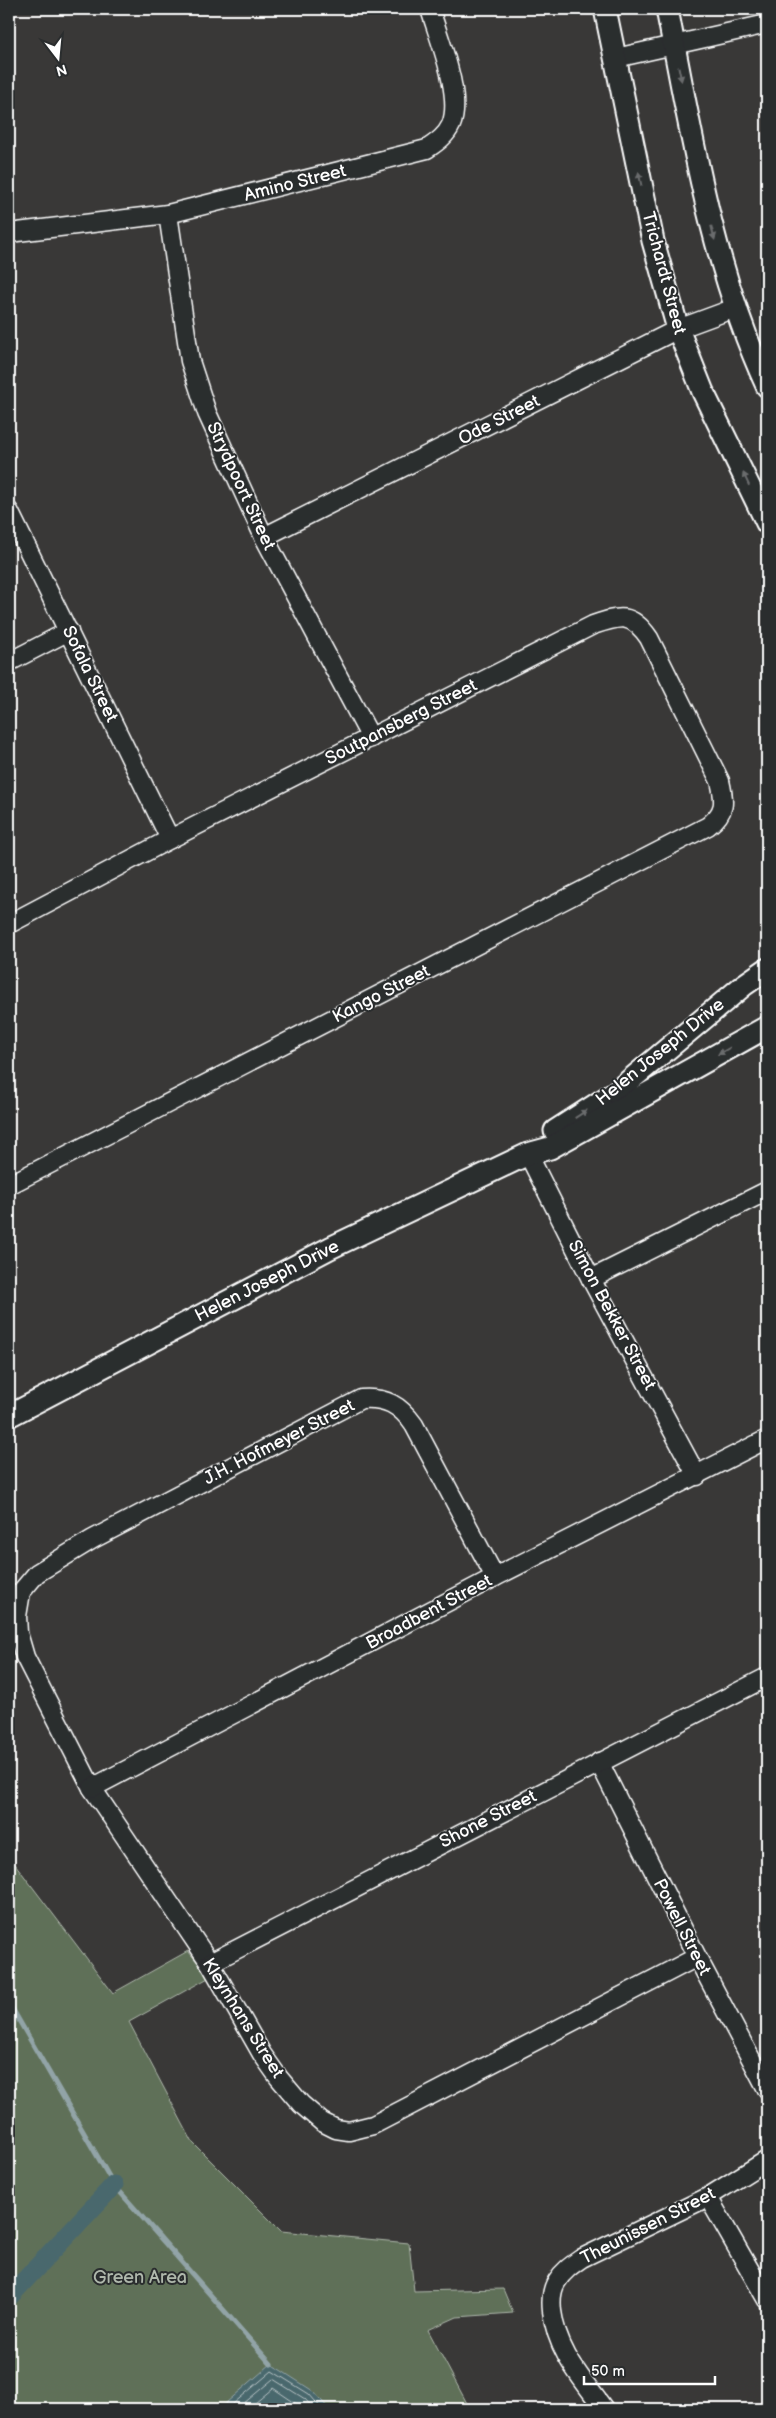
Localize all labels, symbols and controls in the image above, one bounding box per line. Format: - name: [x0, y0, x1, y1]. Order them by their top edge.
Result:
- north arrow: [32, 32, 82, 82]
- text: N: [54, 60, 69, 80]
- one-way arrow: [676, 66, 684, 81]
- street label: Amino Street: [242, 160, 349, 206]
- one-way arrow: [636, 170, 644, 186]
- street label: Trichardt Street: [638, 209, 691, 337]
- one-way arrow: [709, 225, 717, 240]
- street label: Ode Street: [455, 390, 544, 449]
- street label: Strydpoort Street: [202, 419, 280, 554]
- one-way arrow: [741, 472, 749, 486]
- street label: Sofala Street: [58, 623, 122, 726]
- street label: Soutpansberg Street: [322, 674, 481, 769]
- street label: Kango Street: [329, 960, 434, 1027]
- street label: Helen Joseph Drive: [592, 994, 729, 1110]
- one-way arrow: [718, 1046, 731, 1055]
- one-way arrow: [574, 1109, 588, 1119]
- street label: Helen Joseph Drive: [191, 1235, 343, 1326]
- street label: Simon Bekker Street: [564, 1236, 661, 1394]
- street label: J.H. Hofmeyer Street: [200, 1395, 358, 1489]
- street label: Broadbent Street: [362, 1570, 496, 1654]
- street label: Shone Street: [436, 1785, 540, 1852]
- street label: Powell Street: [649, 1875, 715, 1979]
- street label: Kleynhans Street: [198, 1954, 289, 2082]
- street label: Theunissen Street: [577, 2183, 719, 2269]
- park label: Green Area: [93, 2267, 187, 2288]
- scale bar: [584, 2353, 715, 2385]
- text: 50 m: [591, 2362, 625, 2381]

